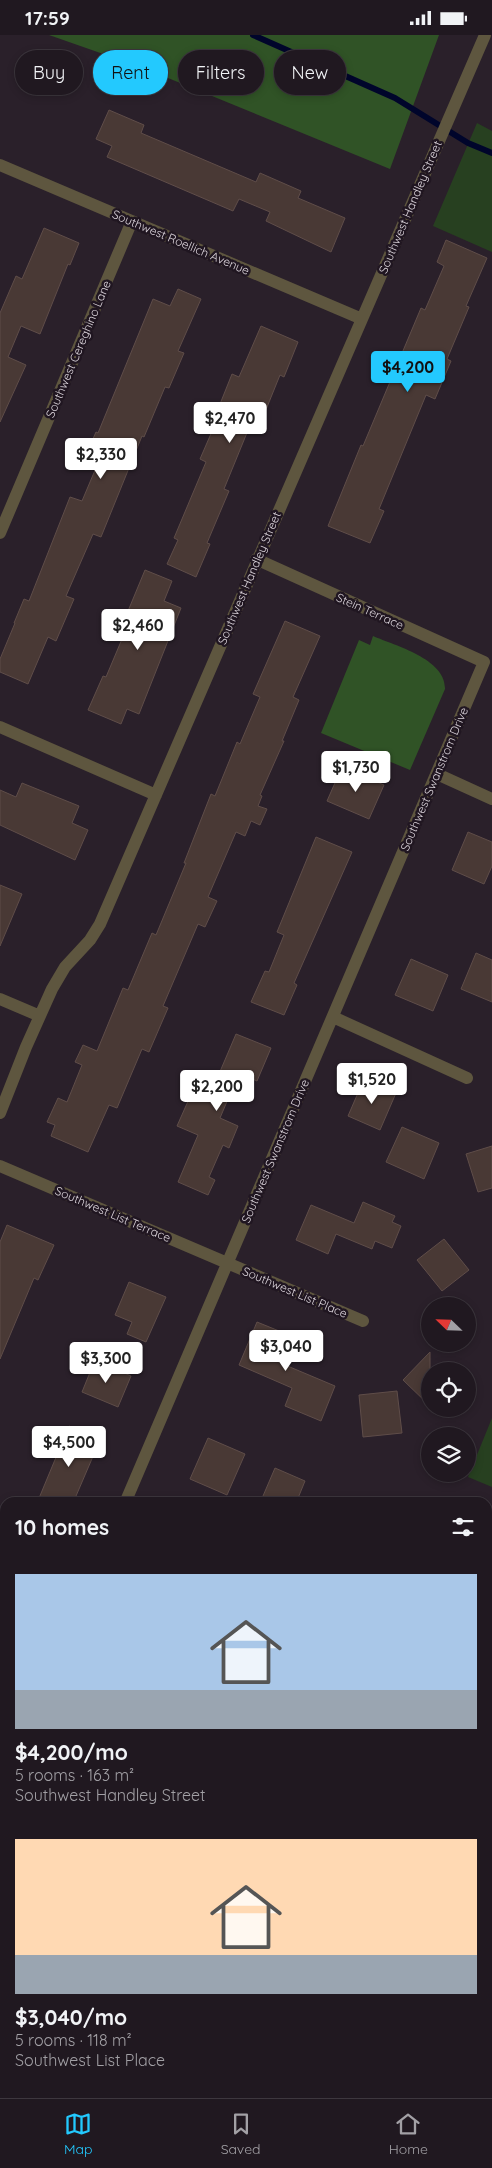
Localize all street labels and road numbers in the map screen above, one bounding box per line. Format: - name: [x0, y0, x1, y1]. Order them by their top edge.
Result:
- street label: Southwest Handley Street: [375, 138, 445, 276]
- street label: Southwest Roellich Avenue: [110, 206, 252, 278]
- street label: Southwest Cereghino Lane: [42, 278, 114, 420]
- street label: Southwest Handley Street: [214, 509, 284, 647]
- street label: Stein Terrace: [334, 589, 406, 633]
- street label: Southwest Swanstrom Drive: [397, 705, 471, 853]
- street label: Southwest Swanstrom Drive: [238, 1077, 312, 1225]
- street label: Southwest List Terrace: [53, 1183, 173, 1245]
- street label: Southwest List Place: [240, 1263, 350, 1321]

